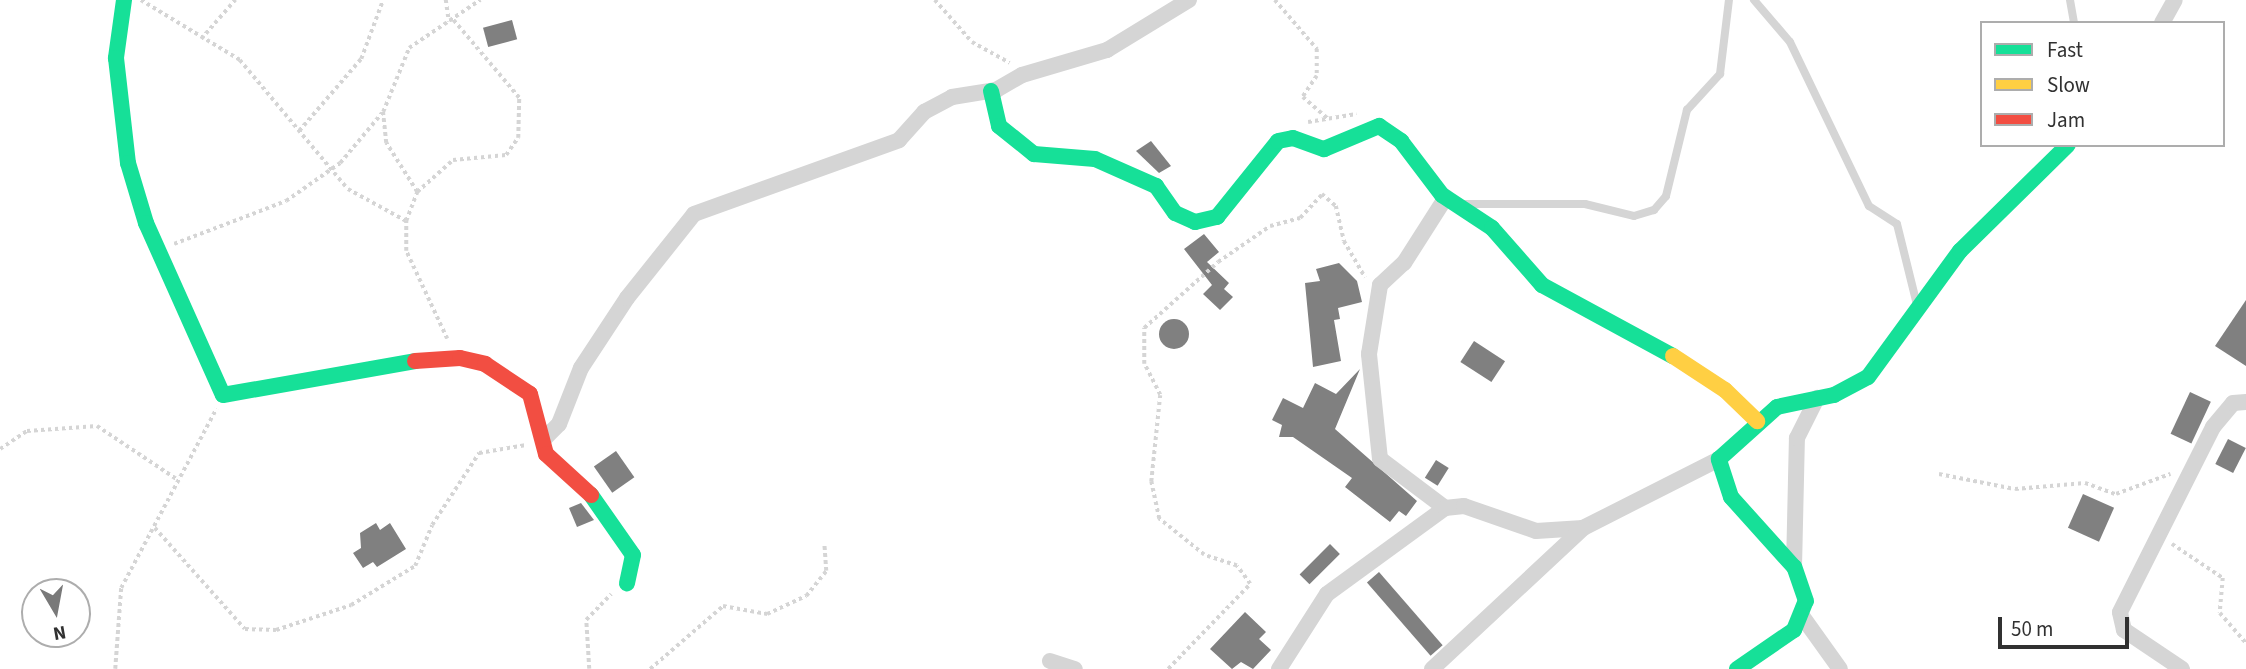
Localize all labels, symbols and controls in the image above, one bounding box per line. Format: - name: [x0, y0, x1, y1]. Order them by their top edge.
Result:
- legend: [1980, 21, 2225, 147]
- text: Fast: [2047, 35, 2083, 65]
- text: Slow: [2047, 70, 2090, 100]
- text: Jam: [2047, 105, 2085, 135]
- north arrow: [21, 578, 91, 648]
- scale bar: [2001, 602, 2132, 646]
- text: 50 m: [2011, 614, 2053, 644]
- text: N: [51, 618, 68, 647]

